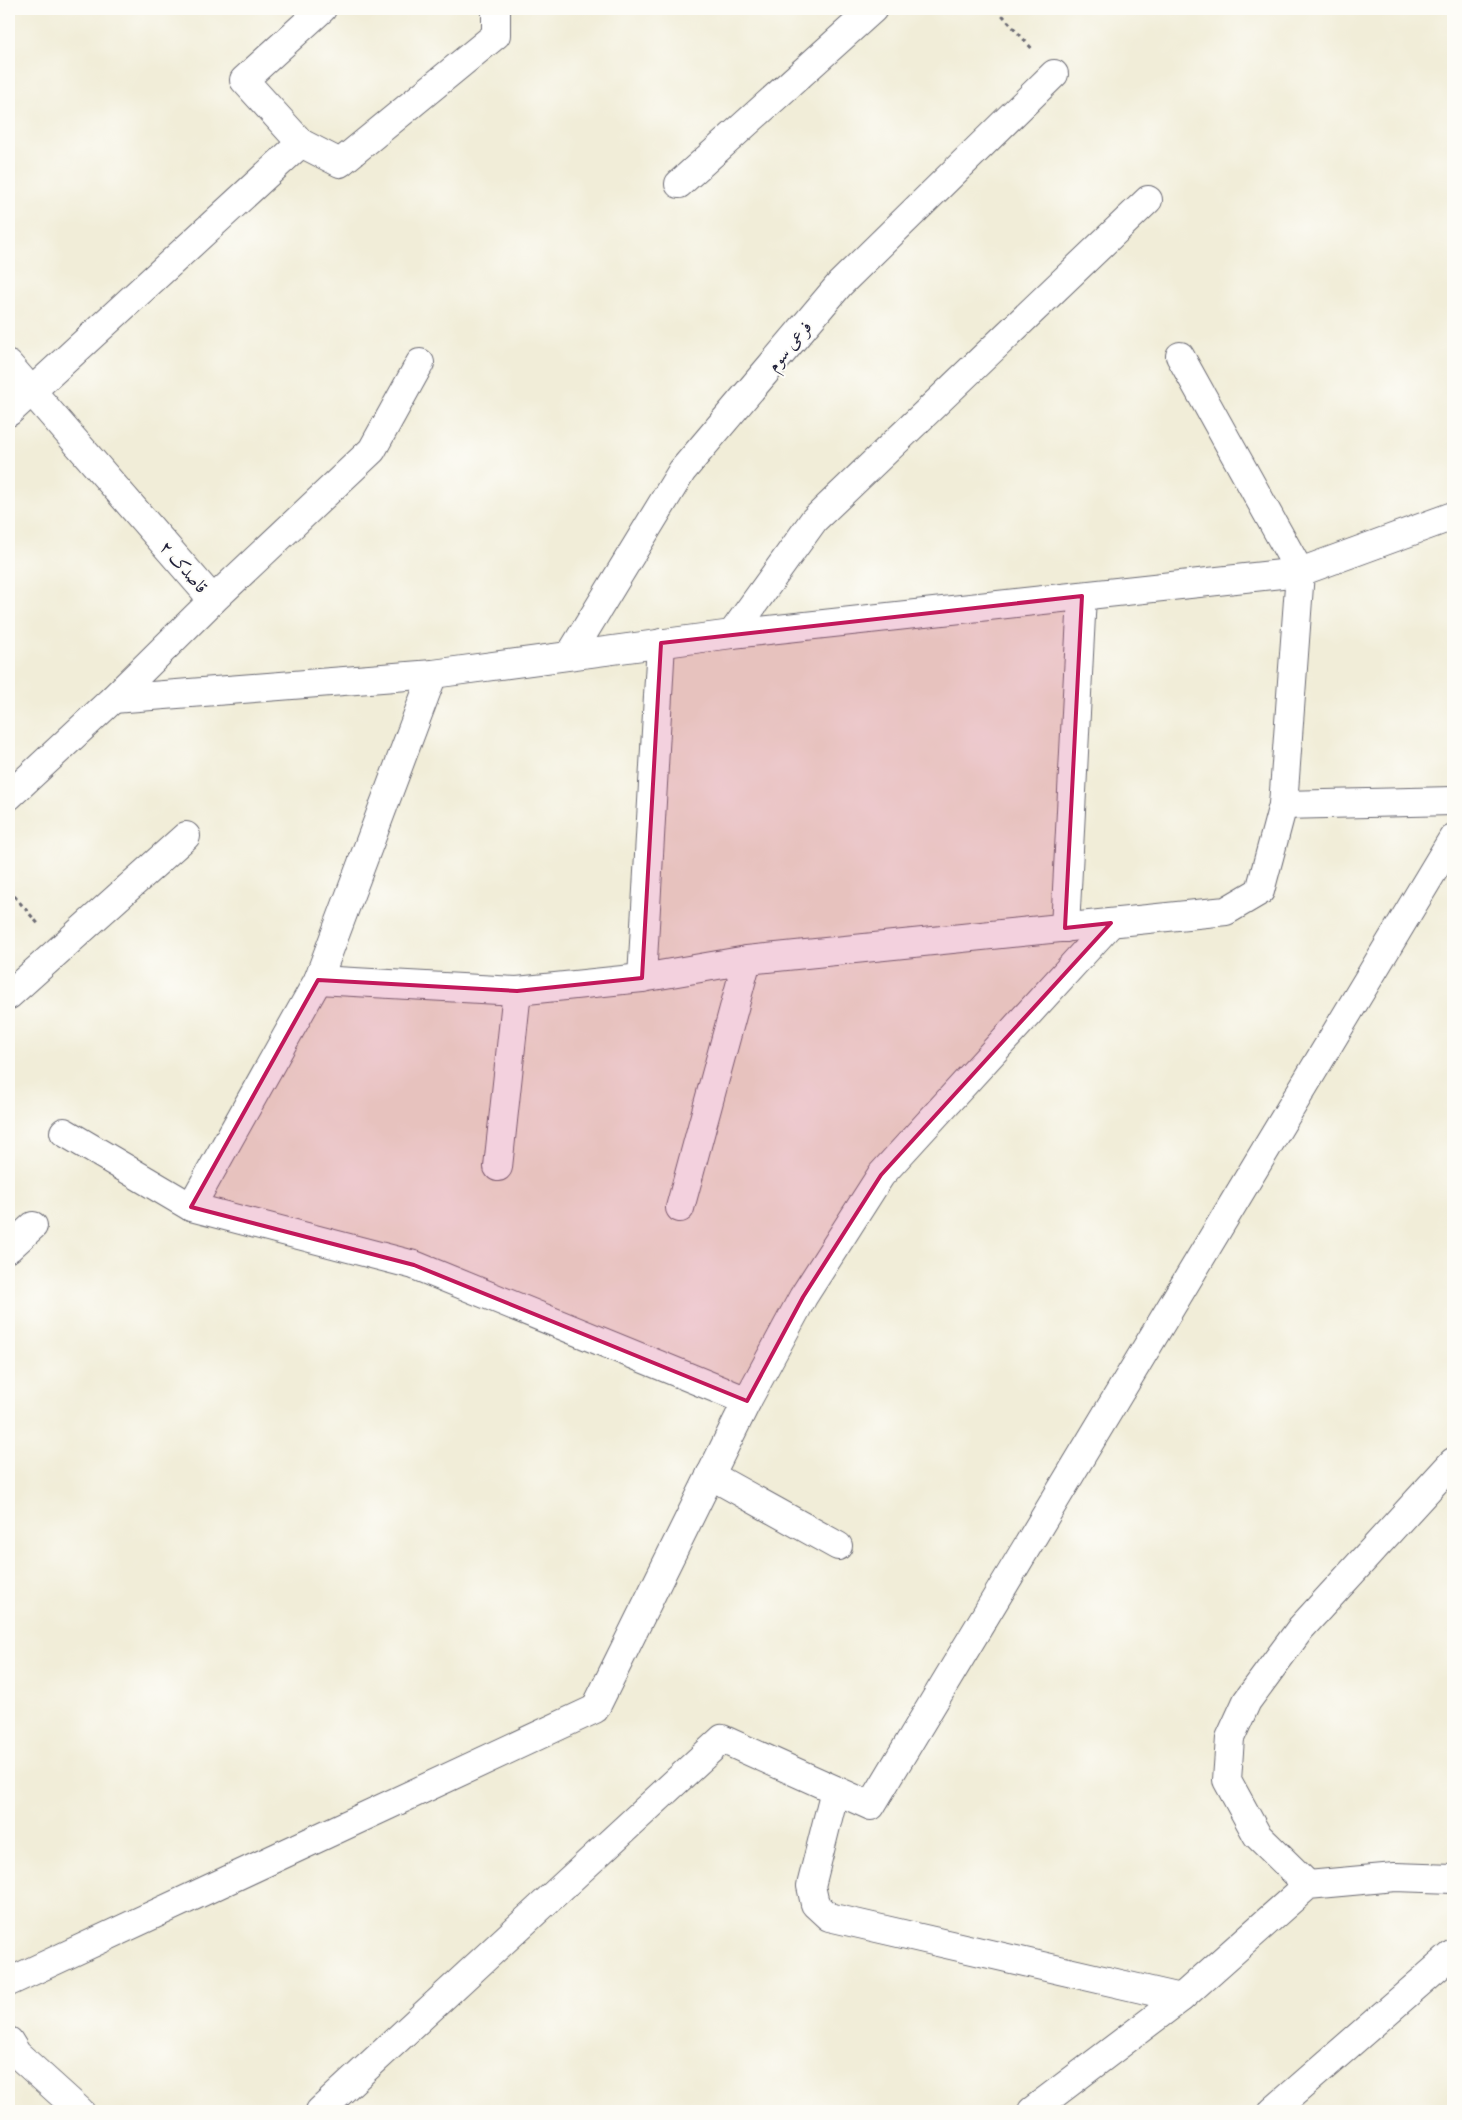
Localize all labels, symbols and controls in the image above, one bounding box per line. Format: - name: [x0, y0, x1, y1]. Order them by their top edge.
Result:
- street label: فرعی سوم: [761, 316, 820, 379]
- street label: قاصدک ۲: [155, 535, 214, 598]

